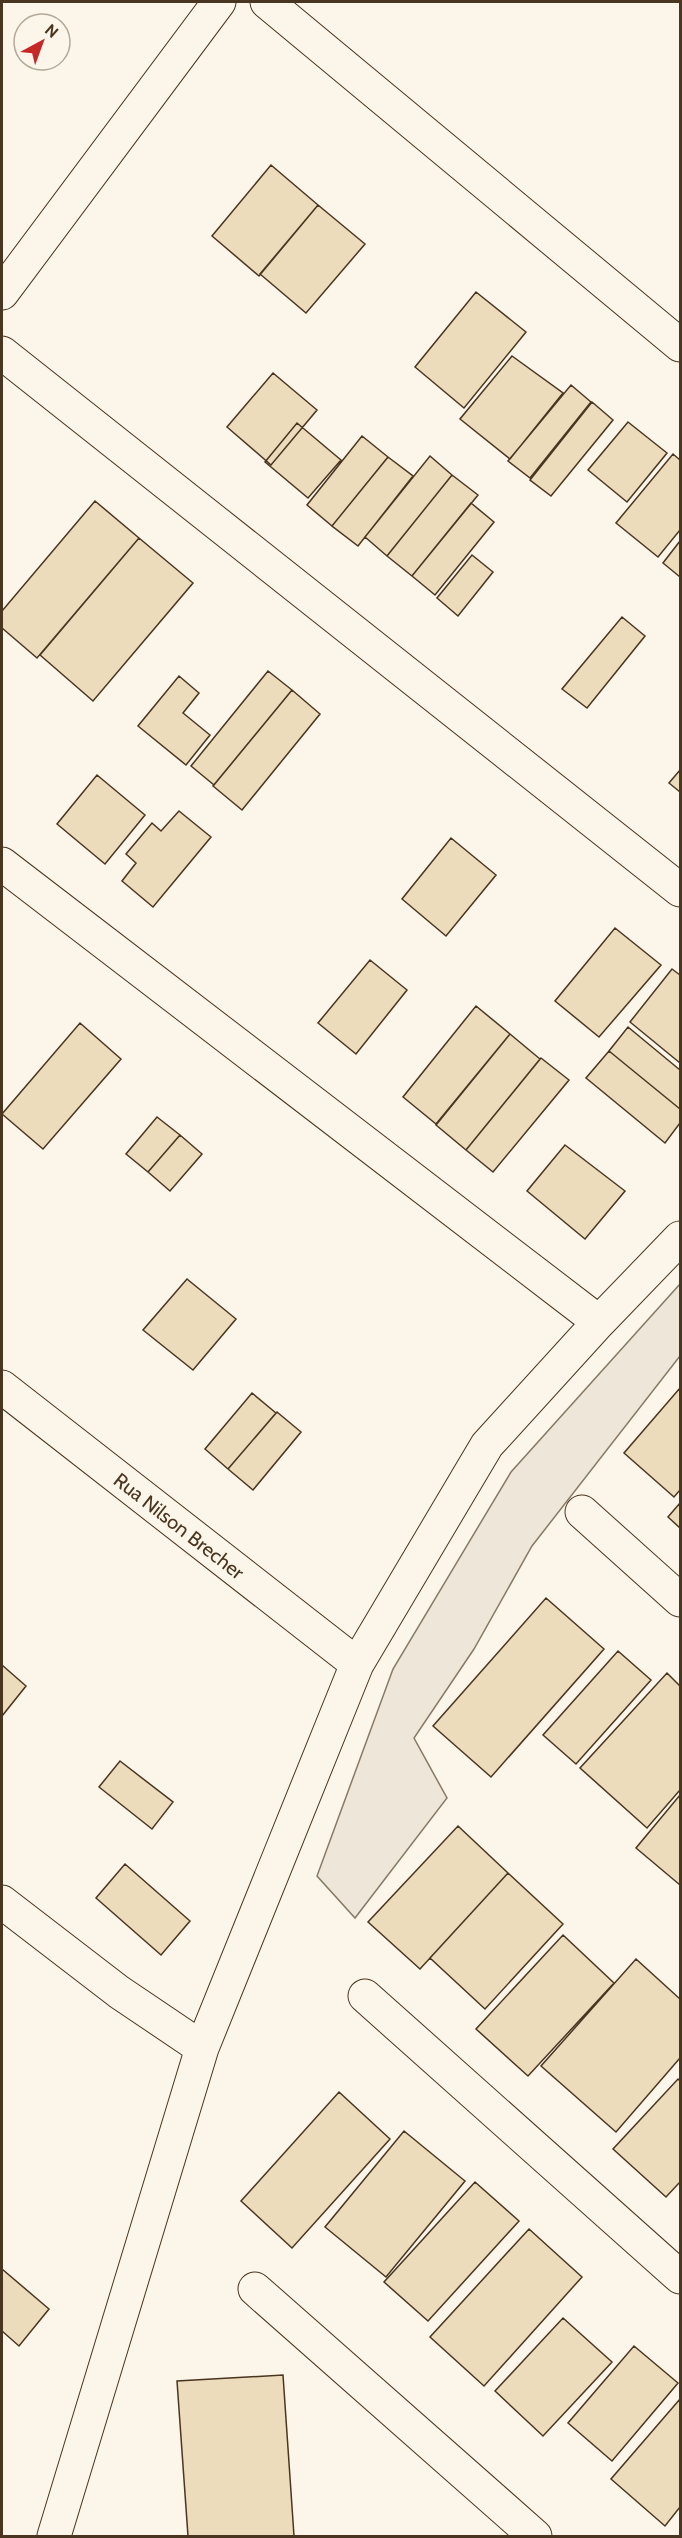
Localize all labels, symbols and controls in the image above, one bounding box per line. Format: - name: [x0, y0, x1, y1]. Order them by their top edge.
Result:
- north arrow: [12, 12, 72, 72]
- text: N: [41, 20, 62, 42]
- street label: Rua Nilson Brecher: [109, 1468, 249, 1585]

